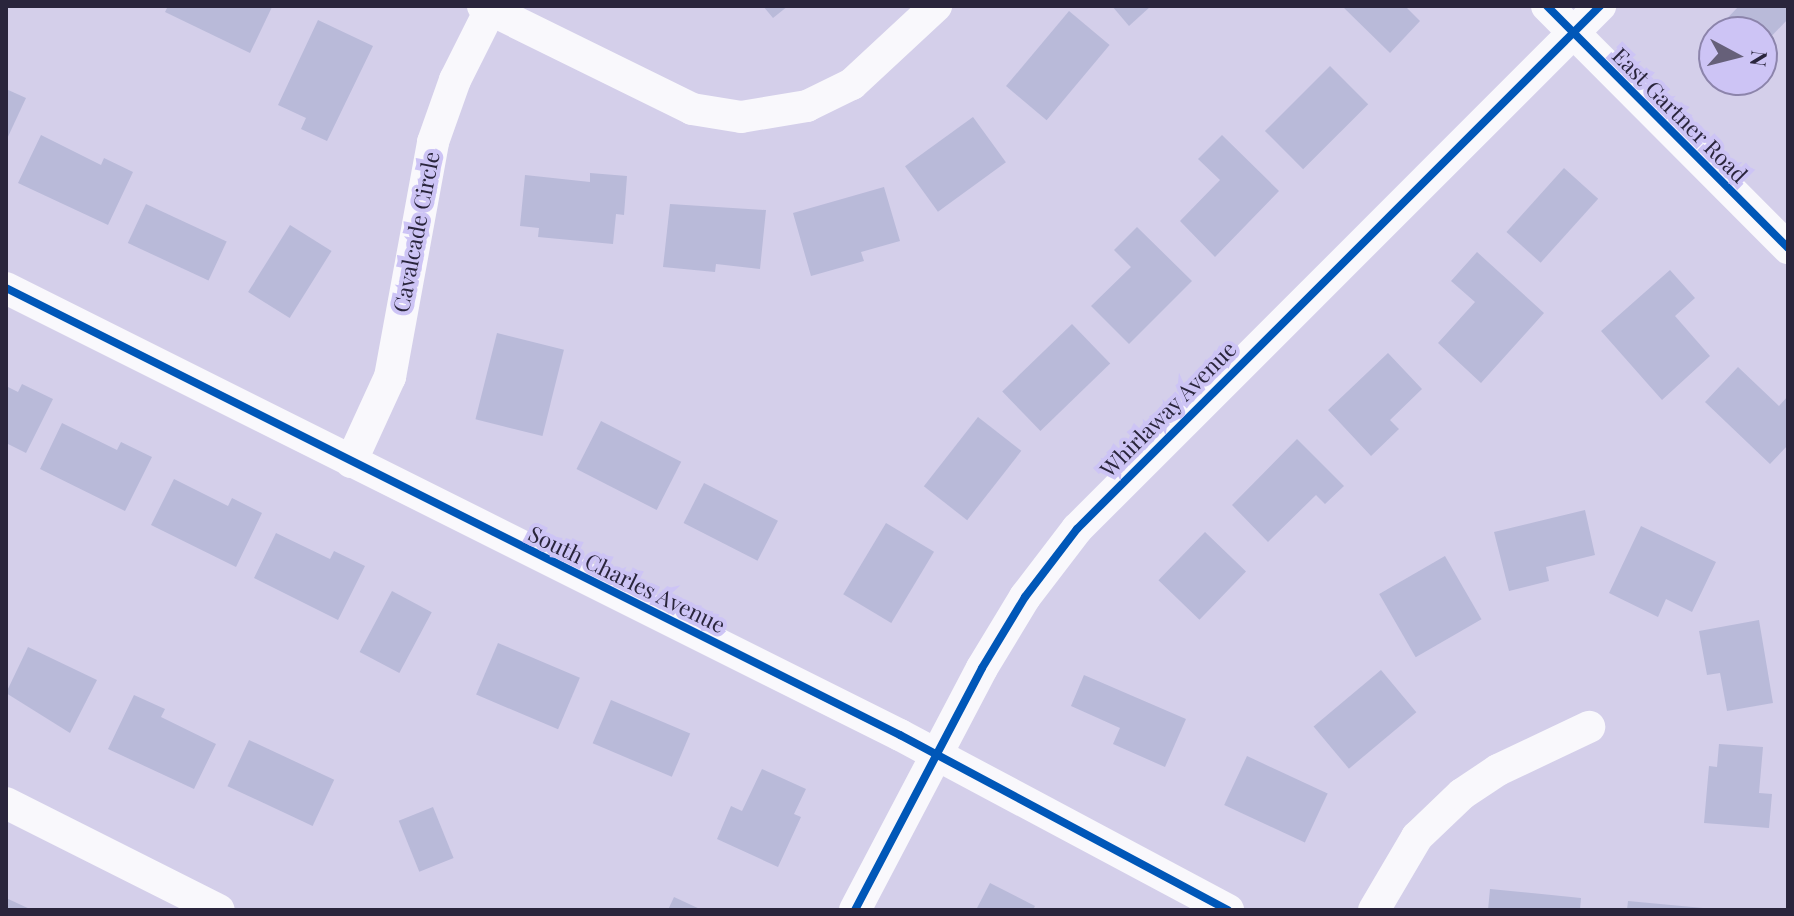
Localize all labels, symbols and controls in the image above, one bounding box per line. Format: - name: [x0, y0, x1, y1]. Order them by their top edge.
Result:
- north arrow: [1698, 16, 1778, 96]
- street label: East Gartner Road: [1607, 42, 1753, 188]
- text: N: [1744, 49, 1776, 68]
- street label: Cavalcade Circle: [387, 149, 445, 315]
- street label: Whirlaway Avenue: [1094, 335, 1242, 483]
- street label: South Charles Avenue: [524, 520, 730, 638]

